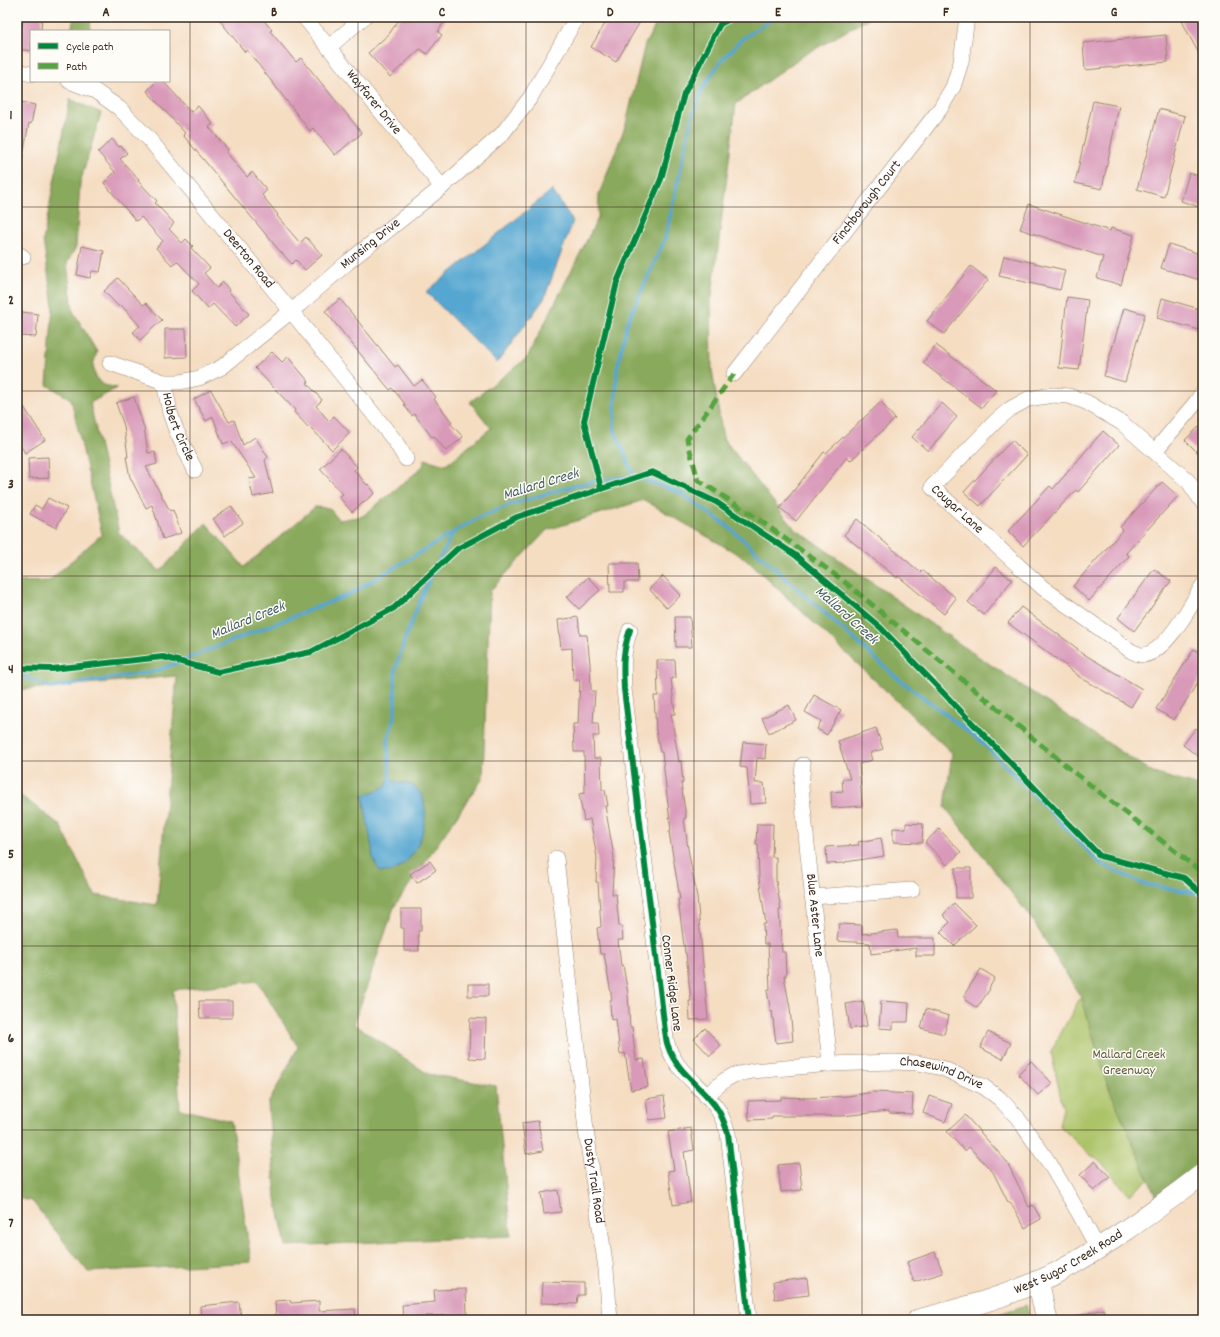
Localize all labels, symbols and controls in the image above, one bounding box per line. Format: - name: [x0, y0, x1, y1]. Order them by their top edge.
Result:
- text: A: [102, 4, 110, 23]
- text: B: [271, 4, 277, 23]
- text: C: [439, 4, 446, 23]
- text: D: [607, 4, 614, 23]
- text: E: [775, 4, 782, 23]
- text: F: [943, 4, 949, 23]
- text: G: [1111, 4, 1118, 23]
- legend: [30, 30, 170, 82]
- text: Cycle path: [66, 39, 114, 56]
- text: Path: [66, 59, 87, 76]
- street label: Wayfarer Drive: [341, 66, 406, 139]
- text: 1: [10, 107, 13, 126]
- street label: Finchborough Court: [828, 156, 907, 249]
- street label: Munsing Drive: [336, 214, 405, 274]
- street label: Deerton Road: [217, 225, 279, 293]
- text: 2: [8, 292, 14, 311]
- street label: Holbert Circle: [156, 391, 199, 465]
- water label: Mallard Creek: [500, 462, 583, 507]
- text: 3: [8, 476, 14, 495]
- street label: Cougar Lane: [926, 480, 988, 539]
- water label: Mallard Creek: [810, 582, 884, 652]
- water label: Mallard Creek: [208, 595, 290, 646]
- text: 4: [8, 661, 14, 680]
- text: 5: [8, 846, 14, 865]
- street label: Blue Aster Lane: [800, 873, 829, 958]
- street label: Conner Ridge Lane: [655, 934, 687, 1032]
- text: 6: [8, 1030, 15, 1049]
- park label: Mallard Creek Greenway: [1092, 1045, 1166, 1081]
- street label: Chasewind Drive: [899, 1052, 986, 1095]
- street label: Dusty Trail Road: [577, 1137, 609, 1225]
- text: 7: [9, 1215, 14, 1234]
- street label: West Sugar Creek Road: [1011, 1225, 1127, 1300]

